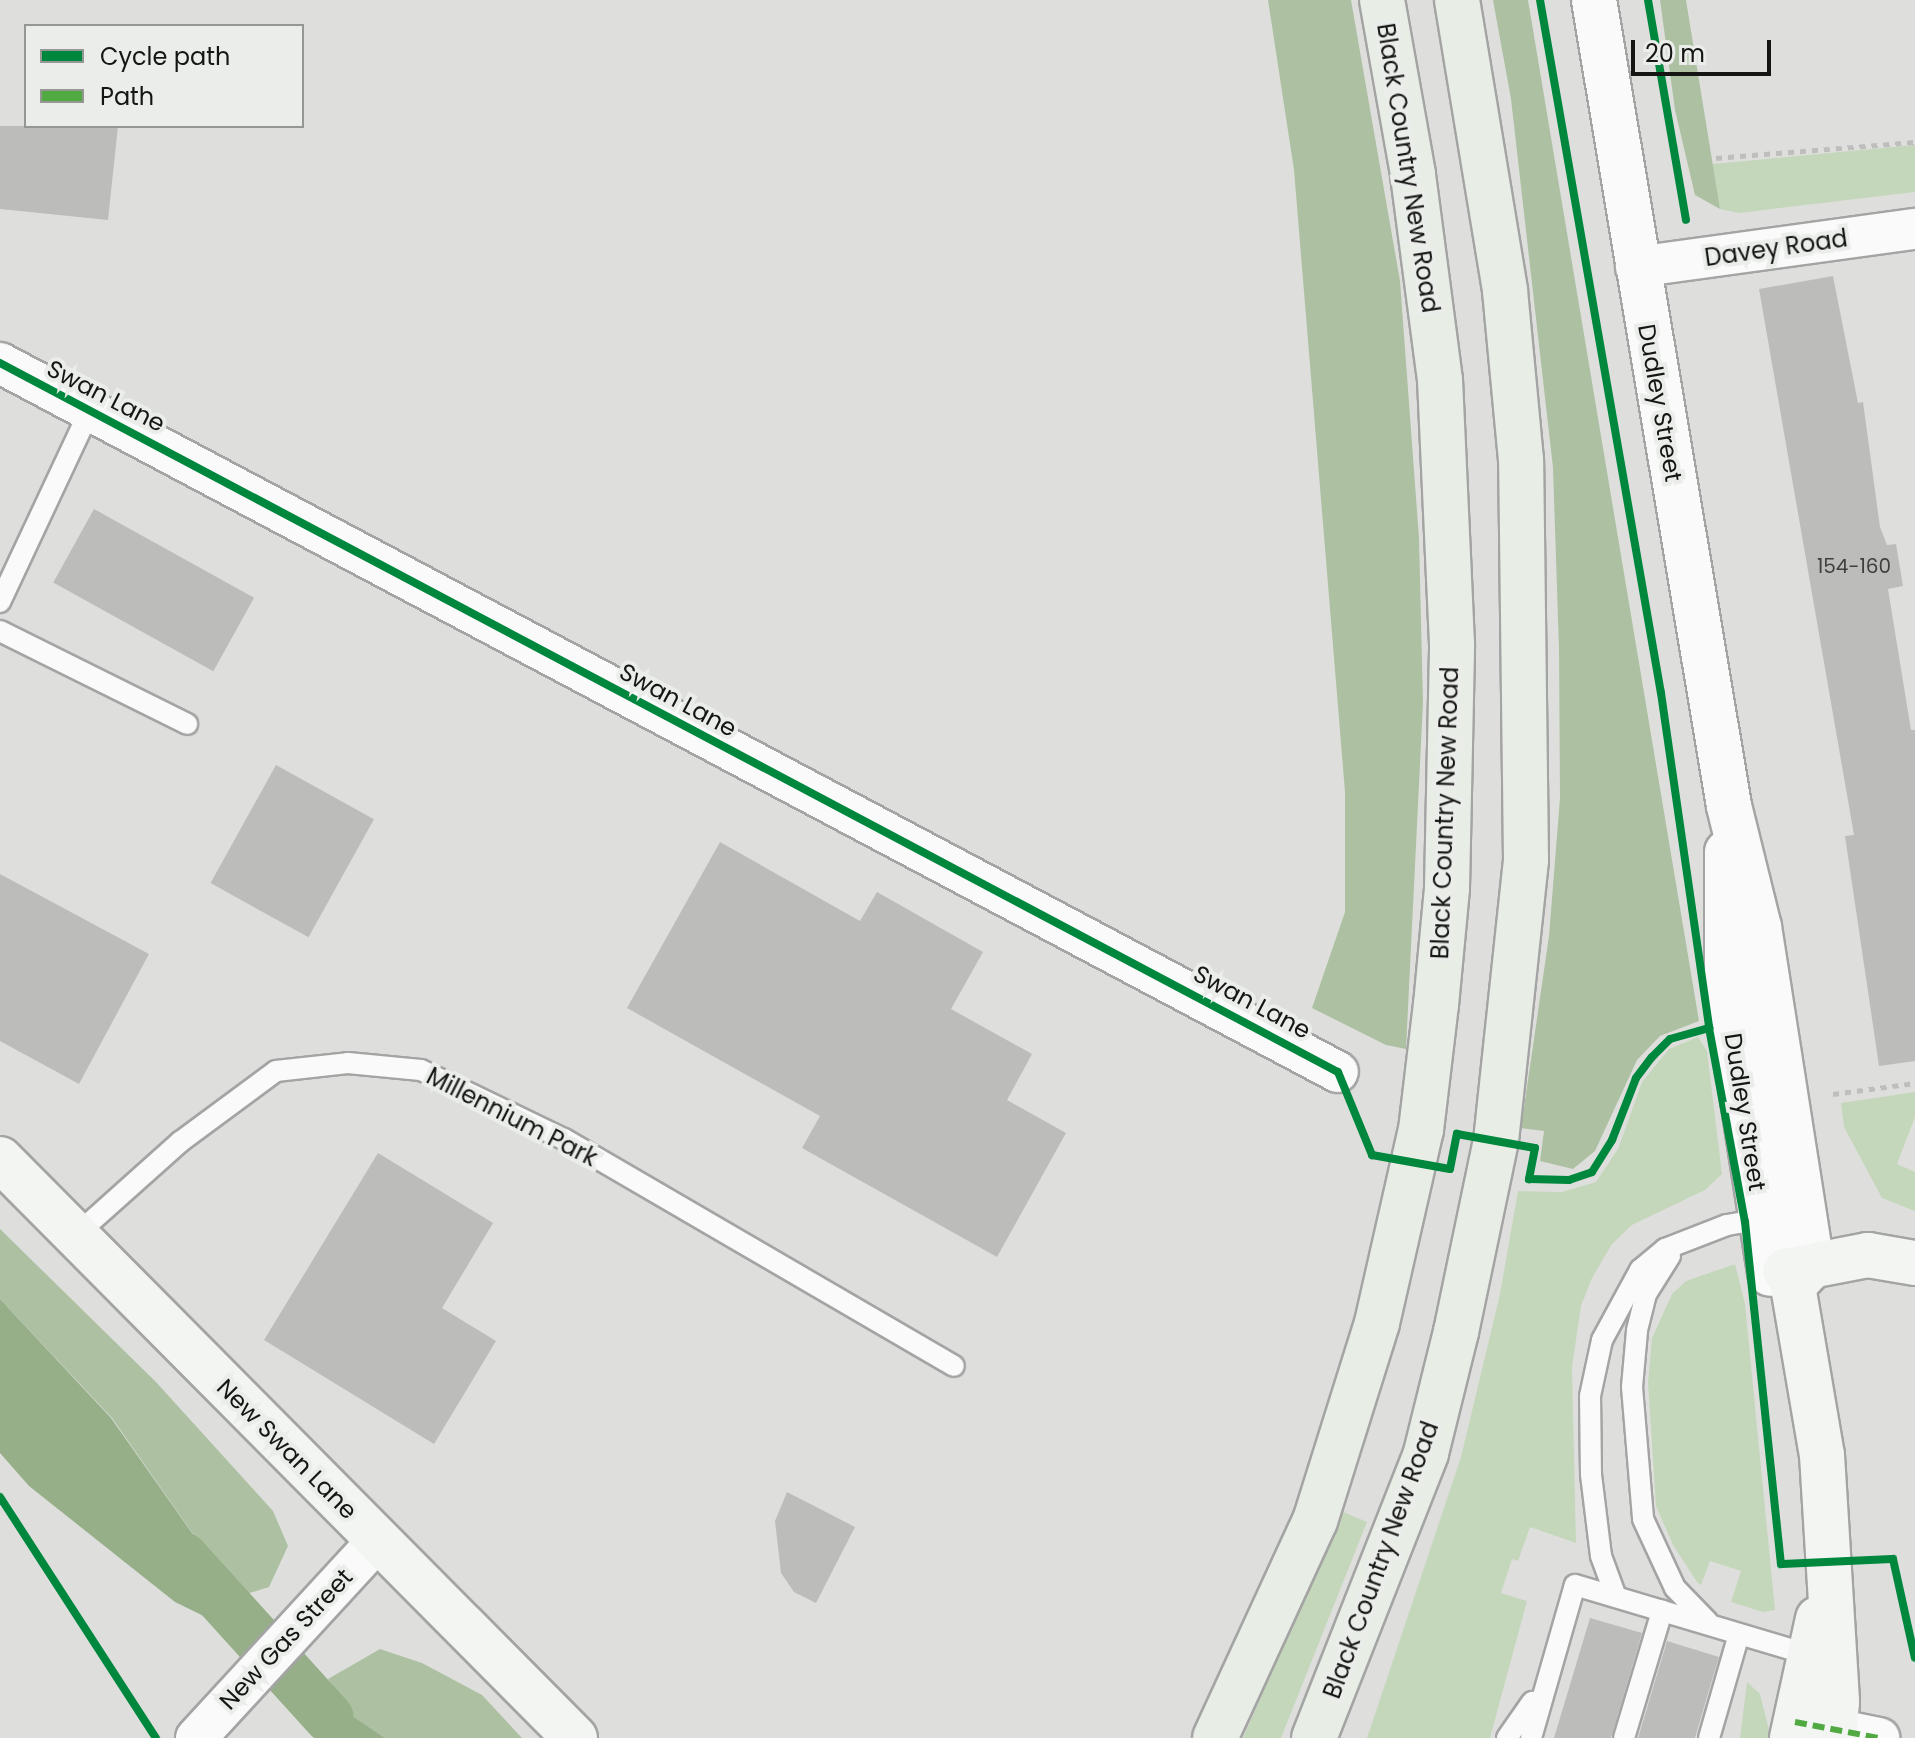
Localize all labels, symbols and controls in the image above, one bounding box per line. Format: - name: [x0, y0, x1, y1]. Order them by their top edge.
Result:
- street label: Black Country New Road: [1371, 21, 1445, 315]
- legend: [24, 24, 304, 128]
- scale bar: [1635, 24, 1775, 74]
- text: 20 m: [1645, 37, 1705, 70]
- text: Cycle path: [100, 40, 230, 73]
- text: Path: [100, 80, 154, 113]
- street label: Davey Road: [1703, 224, 1849, 272]
- street label: Dudley Street: [1632, 322, 1688, 484]
- street label: Swan Lane: [42, 354, 170, 438]
- house number: 154-160: [1817, 554, 1891, 578]
- street label: Swan Lane: [614, 657, 742, 743]
- street label: Black Country New Road: [1426, 666, 1464, 960]
- street label: Swan Lane: [1188, 959, 1316, 1045]
- street label: Dudley Street: [1718, 1031, 1772, 1193]
- street label: Millennium Park: [422, 1062, 602, 1172]
- street label: New Swan Lane: [211, 1373, 363, 1525]
- street label: Black Country New Road: [1317, 1418, 1445, 1702]
- street label: New Gas Street: [213, 1563, 359, 1715]

